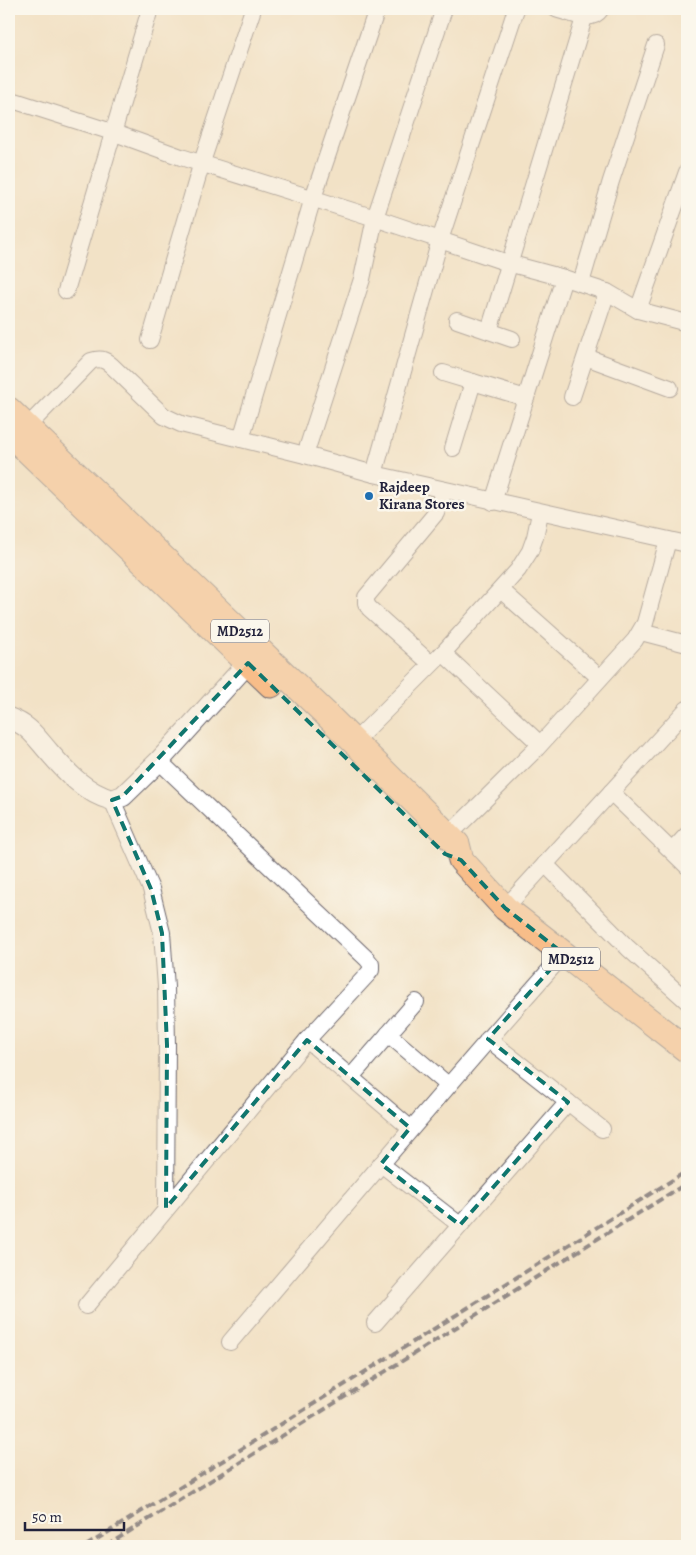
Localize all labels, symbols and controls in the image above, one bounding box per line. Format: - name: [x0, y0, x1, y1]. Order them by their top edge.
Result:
- place label: Rajdeep Kirana Stores: [379, 477, 465, 514]
- marker: Rajdeep Kirana Stores: [363, 490, 375, 502]
- road number: MD2512: [211, 620, 269, 642]
- road number: MD2512: [542, 948, 600, 971]
- scale bar: [25, 1500, 124, 1532]
- text: 50 m: [32, 1507, 62, 1527]

